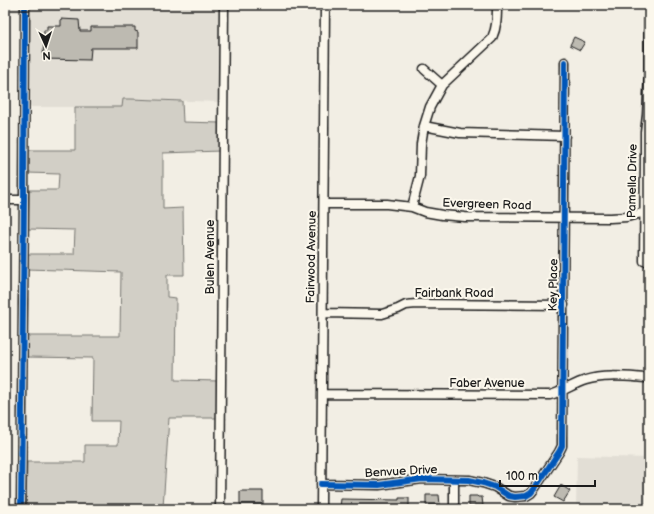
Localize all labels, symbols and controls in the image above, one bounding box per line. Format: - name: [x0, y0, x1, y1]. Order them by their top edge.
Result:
- north arrow: [26, 26, 66, 66]
- text: N: [42, 49, 51, 62]
- street label: Pamella Drive: [624, 144, 641, 218]
- street label: Evergreen Road: [442, 195, 532, 214]
- street label: Fairwood Avenue: [303, 211, 320, 303]
- street label: Bulen Avenue: [203, 220, 218, 294]
- street label: Key Place: [546, 258, 561, 312]
- street label: Fairbank Road: [414, 286, 494, 301]
- street label: Faber Avenue: [449, 376, 525, 391]
- street label: Benvue Drive: [364, 462, 438, 481]
- scale bar: [500, 462, 595, 488]
- text: 100 m: [506, 469, 538, 484]

